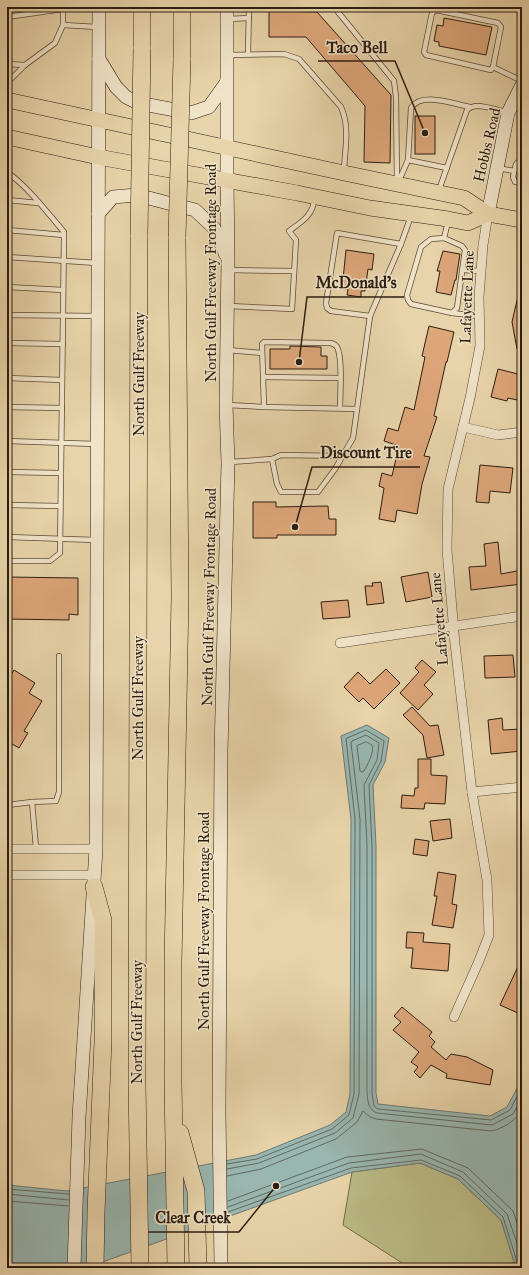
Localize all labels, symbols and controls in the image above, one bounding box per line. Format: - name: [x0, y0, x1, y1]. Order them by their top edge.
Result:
- callout: Taco Bell: [318, 33, 395, 61]
- text: Taco Bell: [325, 38, 388, 57]
- street label: Hobbs Road: [470, 106, 504, 184]
- street label: North Gulf Freeway Frontage Road: [202, 163, 220, 382]
- street label: Lafayette Lane: [456, 250, 478, 344]
- callout: McDonald's: [307, 269, 404, 297]
- text: McDonald's: [315, 273, 397, 292]
- street label: North Gulf Freeway: [130, 311, 148, 436]
- callout: Discount Tire: [312, 439, 420, 467]
- text: Discount Tire: [320, 443, 412, 462]
- street label: North Gulf Freeway Frontage Road: [198, 487, 220, 706]
- street label: Lafayette Lane: [426, 572, 452, 666]
- street label: North Gulf Freeway: [129, 635, 147, 760]
- street label: North Gulf Freeway Frontage Road: [195, 811, 213, 1030]
- street label: North Gulf Freeway: [128, 959, 146, 1084]
- callout: Clear Creek: [148, 1204, 239, 1232]
- text: Clear Creek: [155, 1208, 231, 1227]

